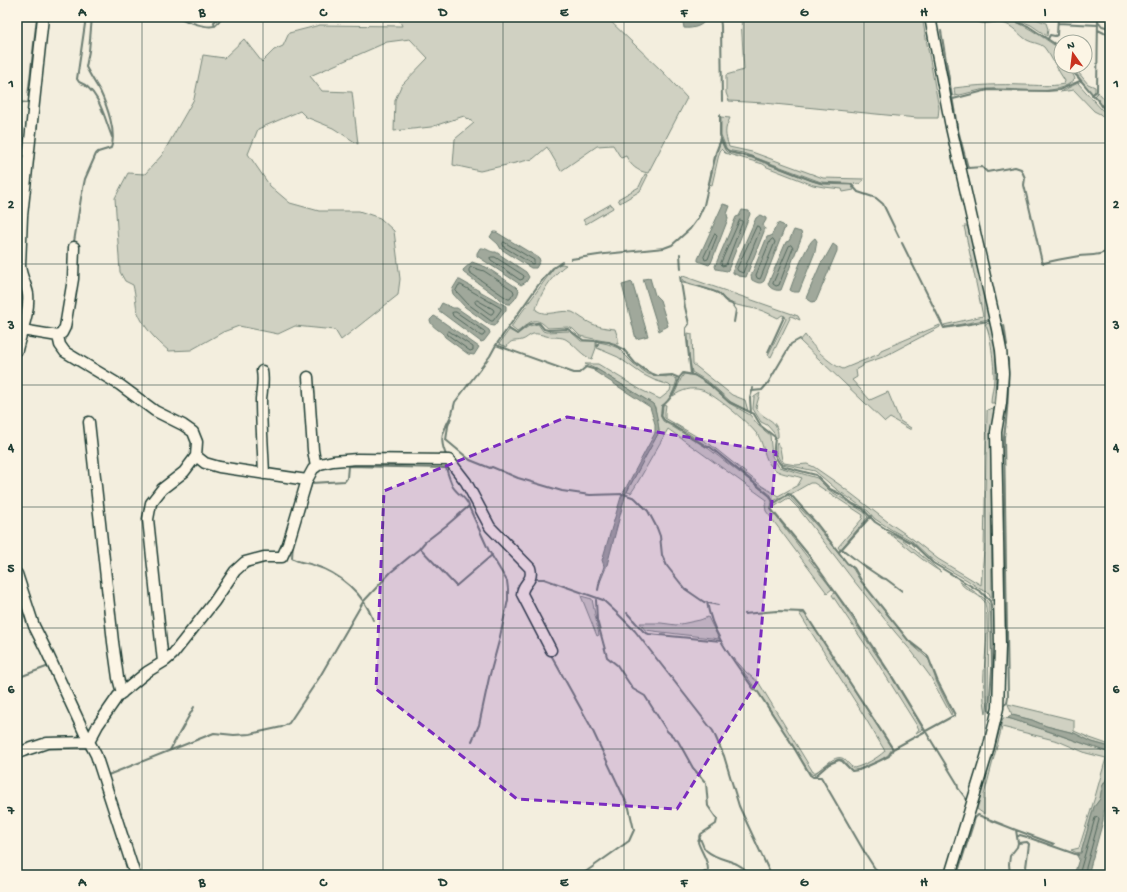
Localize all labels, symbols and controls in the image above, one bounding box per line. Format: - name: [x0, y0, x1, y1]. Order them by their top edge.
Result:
- text: A: [77, 6, 87, 21]
- text: B: [198, 6, 207, 21]
- text: C: [318, 6, 328, 21]
- text: D: [438, 6, 448, 21]
- text: E: [560, 6, 569, 21]
- text: F: [680, 6, 689, 21]
- text: G: [800, 6, 809, 21]
- text: H: [920, 6, 928, 21]
- text: I: [1043, 6, 1047, 21]
- north arrow: [1053, 34, 1093, 74]
- text: N: [1066, 40, 1076, 53]
- text: 1: [7, 77, 14, 92]
- text: 1: [1112, 77, 1119, 92]
- text: 2: [8, 198, 15, 213]
- text: 2: [1113, 198, 1120, 213]
- text: 3: [7, 319, 15, 334]
- text: 3: [1112, 319, 1120, 334]
- text: 4: [7, 441, 15, 456]
- text: 4: [1112, 441, 1120, 456]
- text: 5: [8, 562, 15, 577]
- text: 5: [1113, 562, 1120, 577]
- text: 6: [8, 683, 15, 698]
- text: 6: [1113, 683, 1120, 698]
- text: 7: [7, 804, 16, 819]
- text: 7: [1112, 804, 1121, 819]
- text: A: [77, 876, 87, 891]
- text: B: [198, 876, 207, 891]
- text: C: [318, 876, 328, 891]
- text: D: [438, 876, 448, 891]
- text: E: [560, 876, 569, 891]
- text: F: [680, 876, 689, 891]
- text: G: [800, 876, 809, 891]
- text: H: [920, 876, 928, 891]
- text: I: [1043, 876, 1047, 891]

